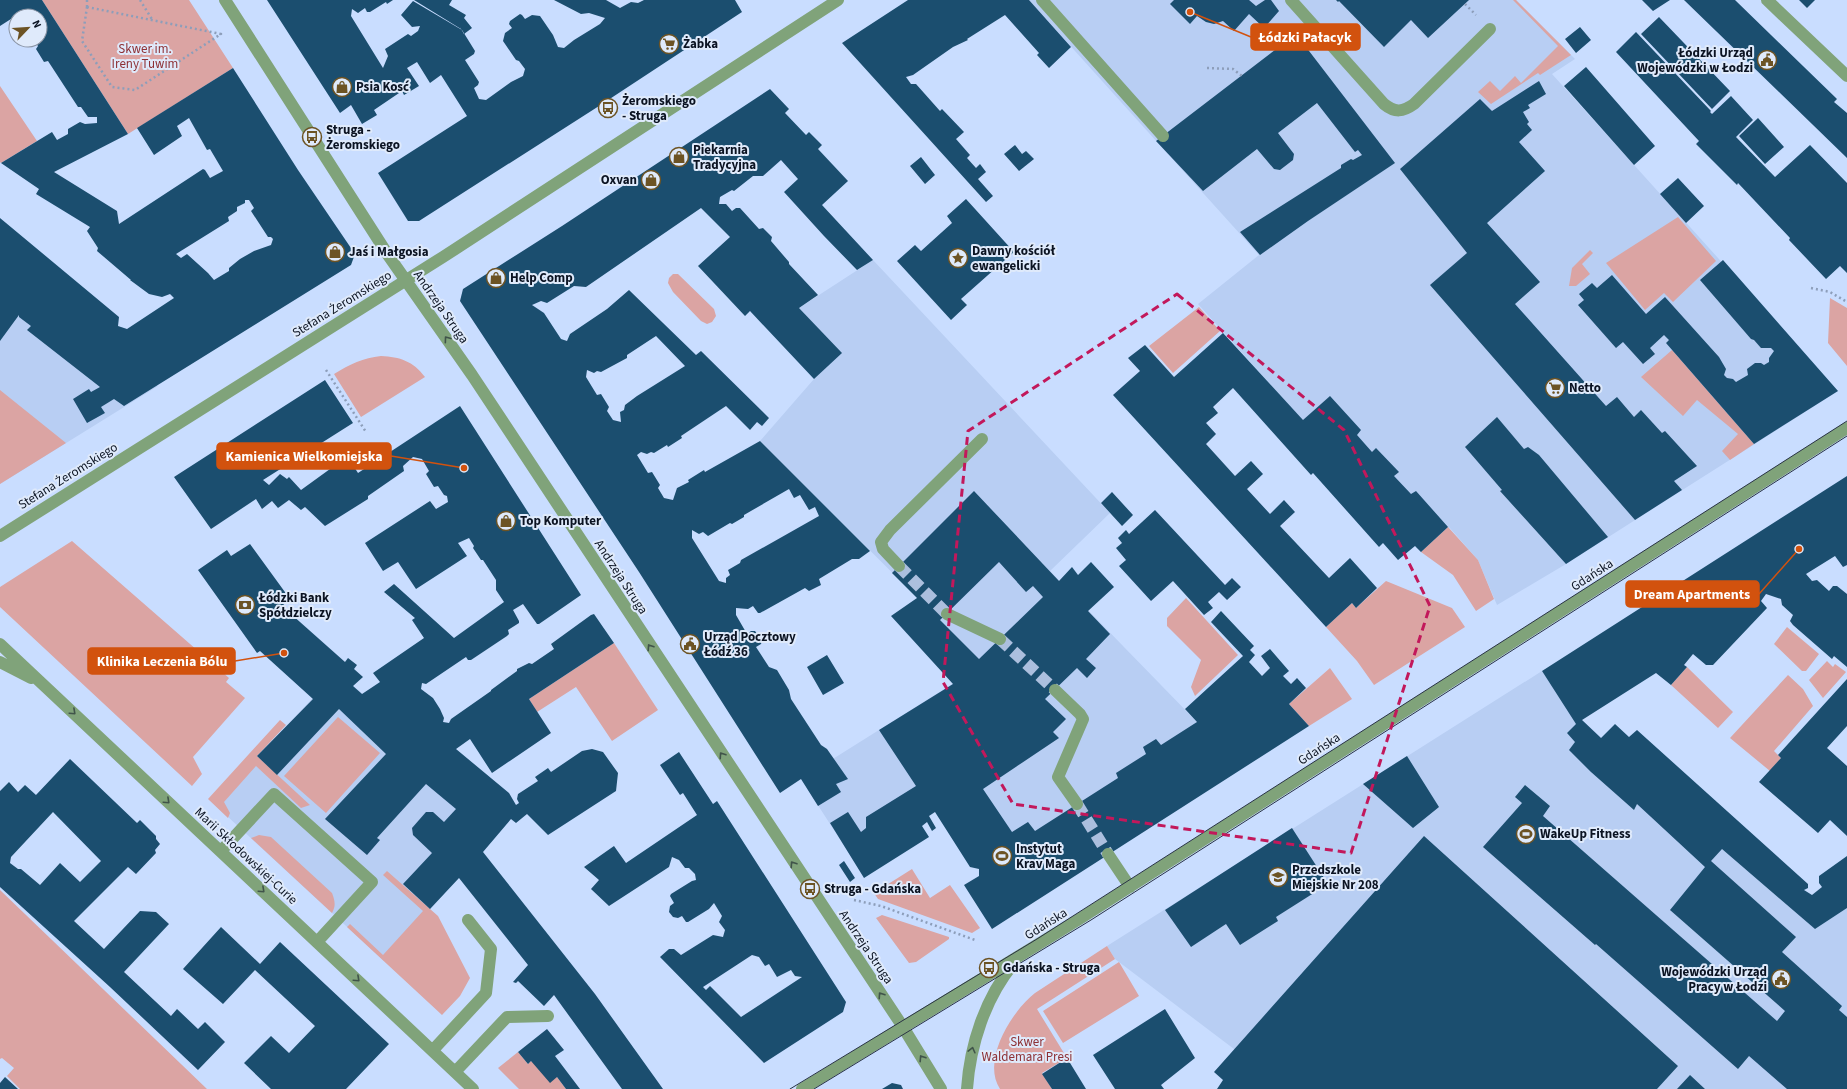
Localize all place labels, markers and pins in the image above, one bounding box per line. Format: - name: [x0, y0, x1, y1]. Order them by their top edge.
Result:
- callout: Łódzki Pałacyk: [1251, 24, 1360, 50]
- supermarket icon: Żabka: [658, 33, 680, 55]
- place label: Żabka: [683, 35, 718, 53]
- place label: Łódzki Urząd Wojewódzki w Łodzi: [1637, 44, 1753, 77]
- public building icon: Łódzki Urząd Wojewódzki w Łodzi: [1756, 49, 1778, 71]
- shop icon: Psia Kosć: [331, 76, 353, 98]
- place label: Psia Kosć: [356, 78, 410, 96]
- place label: Żeromskiego - Struga: [622, 92, 696, 125]
- bus stop icon: Żeromskiego - Struga: [597, 97, 619, 119]
- place label: Struga - Żeromskiego: [326, 121, 400, 154]
- bus stop icon: Struga - Żeromskiego: [301, 126, 323, 148]
- place label: Piekarnia Tradycyjna: [693, 141, 756, 174]
- shop icon: Piekarnia Tradycyjna: [668, 146, 690, 168]
- shop icon: Oxvan: [640, 169, 662, 191]
- place label: Oxvan: [601, 171, 637, 189]
- shop icon: Jaś i Małgosia: [324, 241, 346, 263]
- place label: Dawny kościół ewangelicki: [972, 242, 1056, 275]
- place label: Jaś i Małgosia: [349, 243, 429, 261]
- place icon: Dawny kościół ewangelicki: [947, 247, 969, 269]
- shop icon: Help Comp: [485, 267, 507, 289]
- place label: Help Comp: [510, 269, 573, 287]
- supermarket icon: Netto: [1544, 377, 1566, 399]
- place label: Netto: [1569, 379, 1601, 397]
- callout: Kamienica Wielkomiejska: [217, 443, 391, 469]
- shop icon: Top Komputer: [495, 510, 517, 532]
- place label: Top Komputer: [520, 512, 602, 530]
- callout: Dream Apartments: [1626, 581, 1759, 607]
- place label: Łódzki Bank Spółdzielczy: [258, 589, 332, 622]
- bank icon: Łódzki Bank Spółdzielczy: [234, 594, 256, 616]
- place label: Urząd Pocztowy Łódź 36: [703, 628, 796, 661]
- public building icon: Urząd Pocztowy Łódź 36: [679, 633, 701, 655]
- callout: Klinika Leczenia Bólu: [88, 648, 235, 674]
- sports icon: WakeUp Fitness: [1515, 823, 1537, 845]
- place label: WakeUp Fitness: [1540, 825, 1631, 843]
- place label: Instytut Krav Maga: [1016, 840, 1075, 873]
- sports icon: Instytut Krav Maga: [991, 845, 1013, 867]
- place label: Przedszkole Miejskie Nr 208: [1292, 861, 1379, 894]
- school or university icon: Przedszkole Miejskie Nr 208: [1267, 866, 1289, 888]
- bus stop icon: Struga - Gdańska: [799, 878, 821, 900]
- place label: Struga - Gdańska: [824, 880, 921, 898]
- bus stop icon: Gdańska - Struga: [978, 957, 1000, 979]
- place label: Gdańska - Struga: [1003, 959, 1100, 977]
- place label: Wojewódzki Urząd Pracy w Łodzi: [1661, 963, 1767, 996]
- public building icon: Wojewódzki Urząd Pracy w Łodzi: [1770, 968, 1792, 990]

